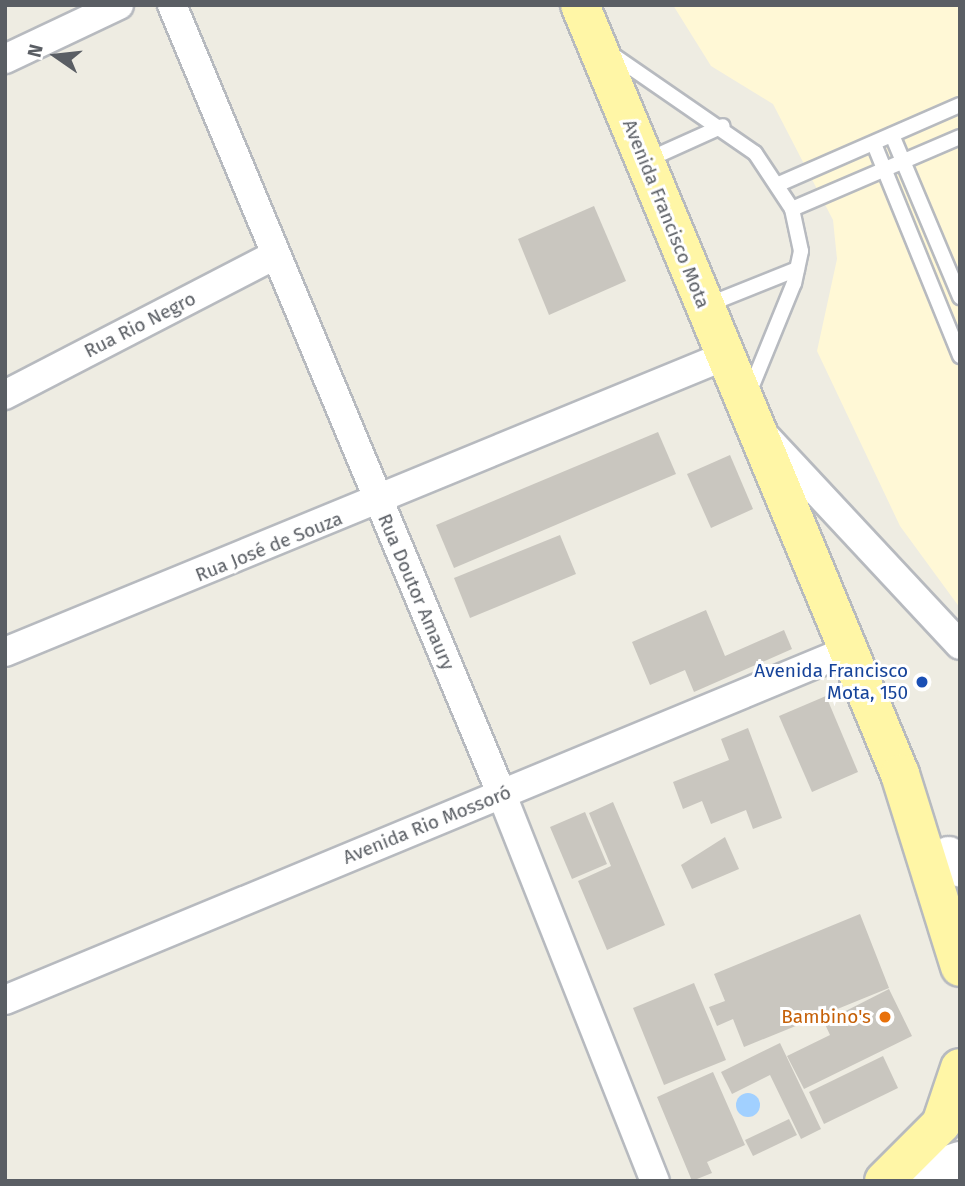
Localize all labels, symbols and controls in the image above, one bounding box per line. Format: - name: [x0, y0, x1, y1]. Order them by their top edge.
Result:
- north arrow: [21, 21, 91, 91]
- text: N: [22, 42, 48, 60]
- street label: Avenida Francisco Mota: [618, 116, 714, 312]
- street label: Rua Rio Negro: [80, 287, 200, 363]
- street label: Rua José de Souza: [192, 507, 346, 587]
- street label: Rua Doutor Amaury: [373, 510, 459, 674]
- place label: Avenida Francisco Mota, 150: [754, 660, 908, 704]
- marker: Avenida Francisco Mota, 150: [914, 674, 930, 690]
- street label: Avenida Rio Mossoró: [340, 781, 514, 869]
- place label: Bambino's: [781, 1006, 871, 1028]
- marker: Bambino's: [877, 1009, 893, 1025]

